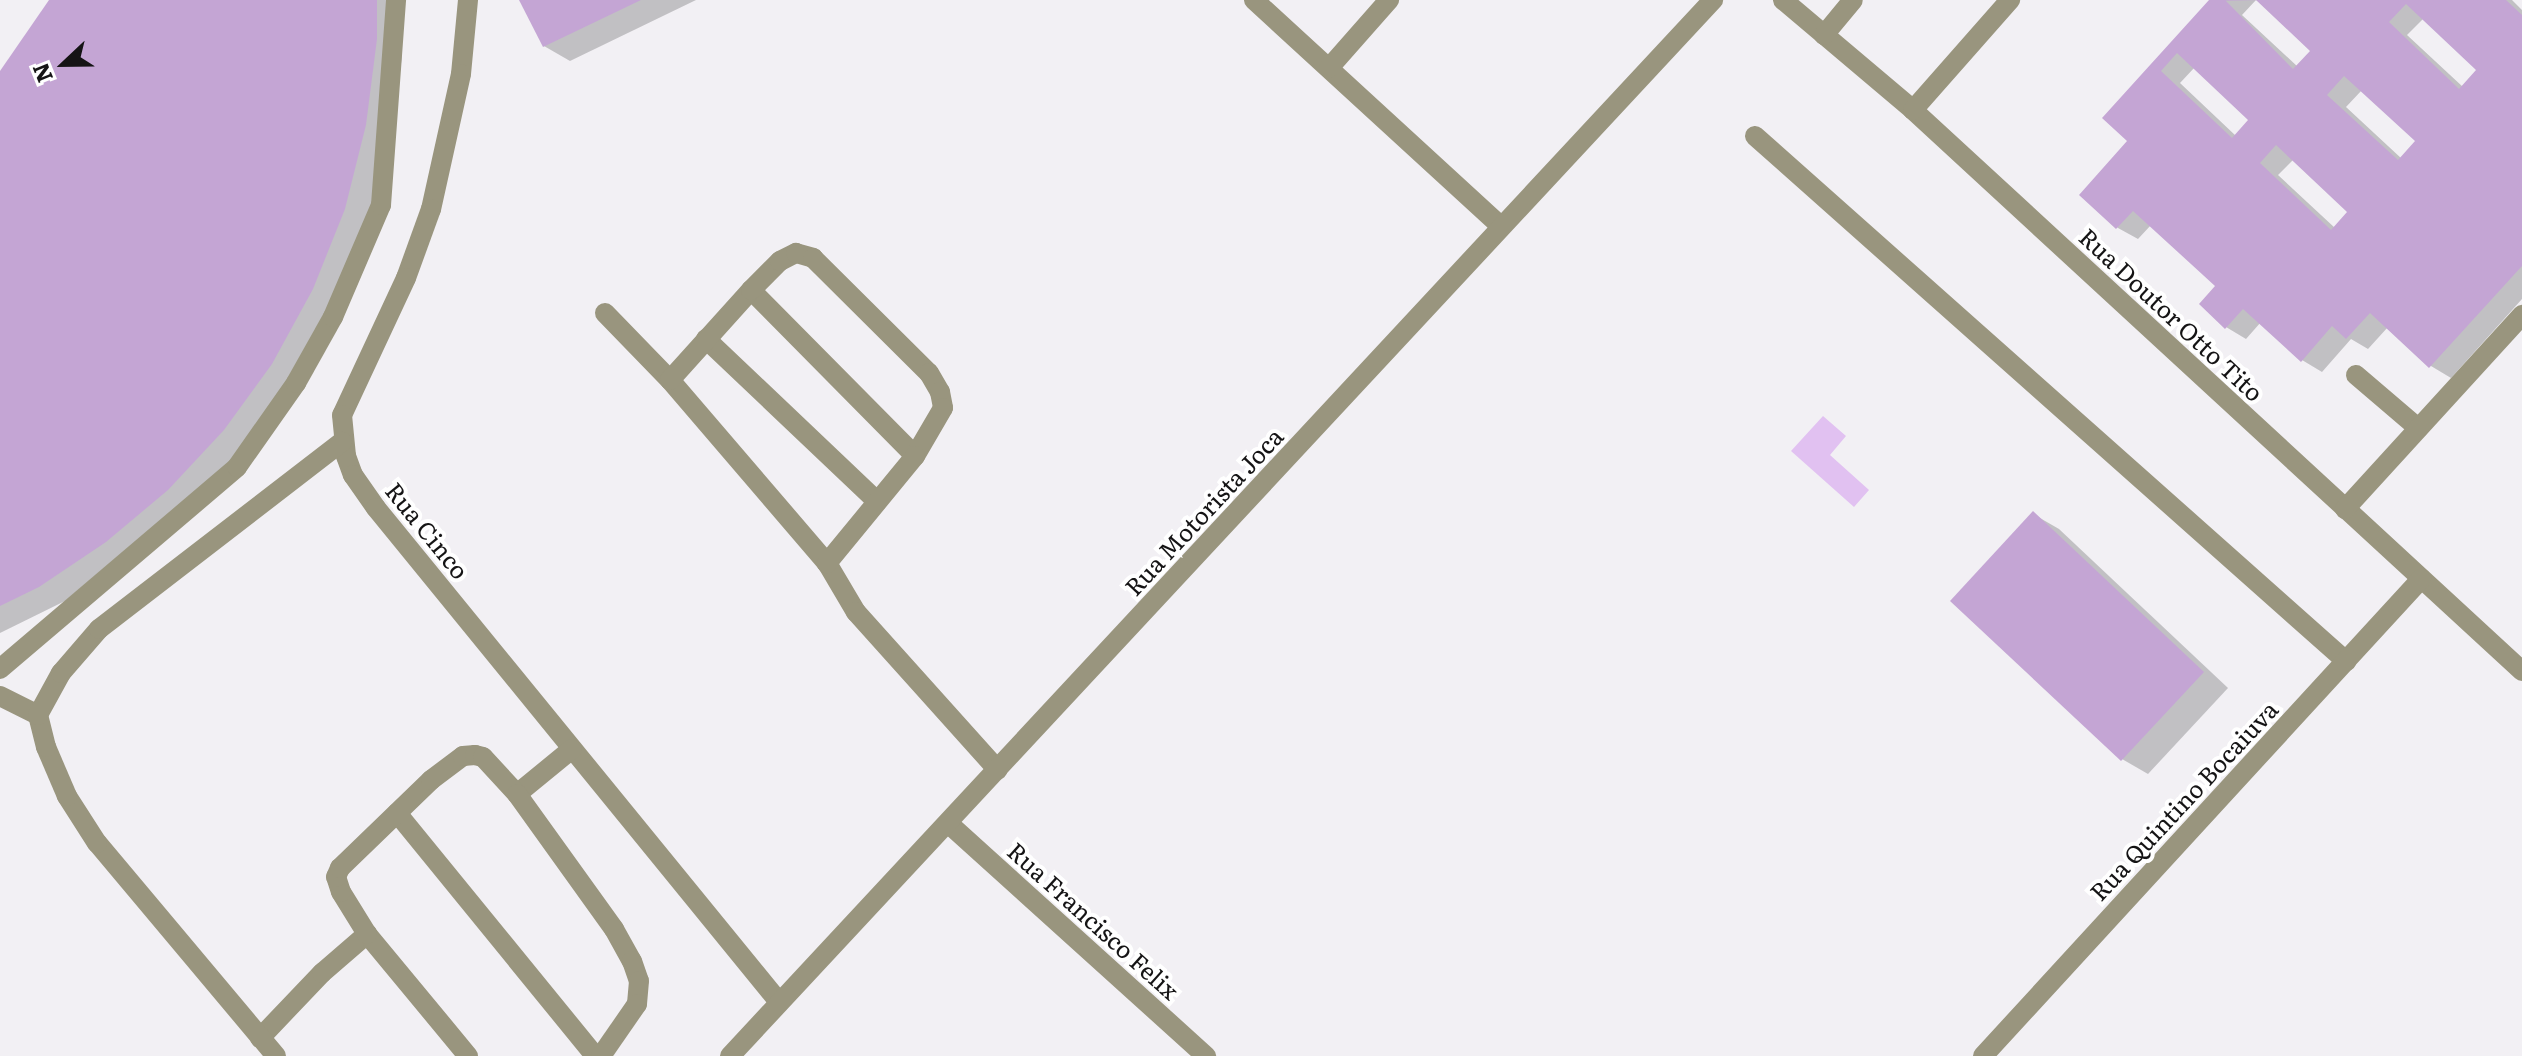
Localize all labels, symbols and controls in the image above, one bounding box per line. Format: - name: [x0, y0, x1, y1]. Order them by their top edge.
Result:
- north arrow: [24, 24, 104, 104]
- text: N: [23, 58, 60, 88]
- street label: Rua Doutor Otto Tito: [2074, 221, 2270, 407]
- street label: Rua Motorista Joca: [1118, 421, 1288, 601]
- street label: Rua Cinco: [380, 476, 476, 584]
- street label: Rua Quintino Bocaiuva: [2083, 694, 2283, 906]
- street label: Rua Francisco Felix: [1002, 836, 1186, 1004]

